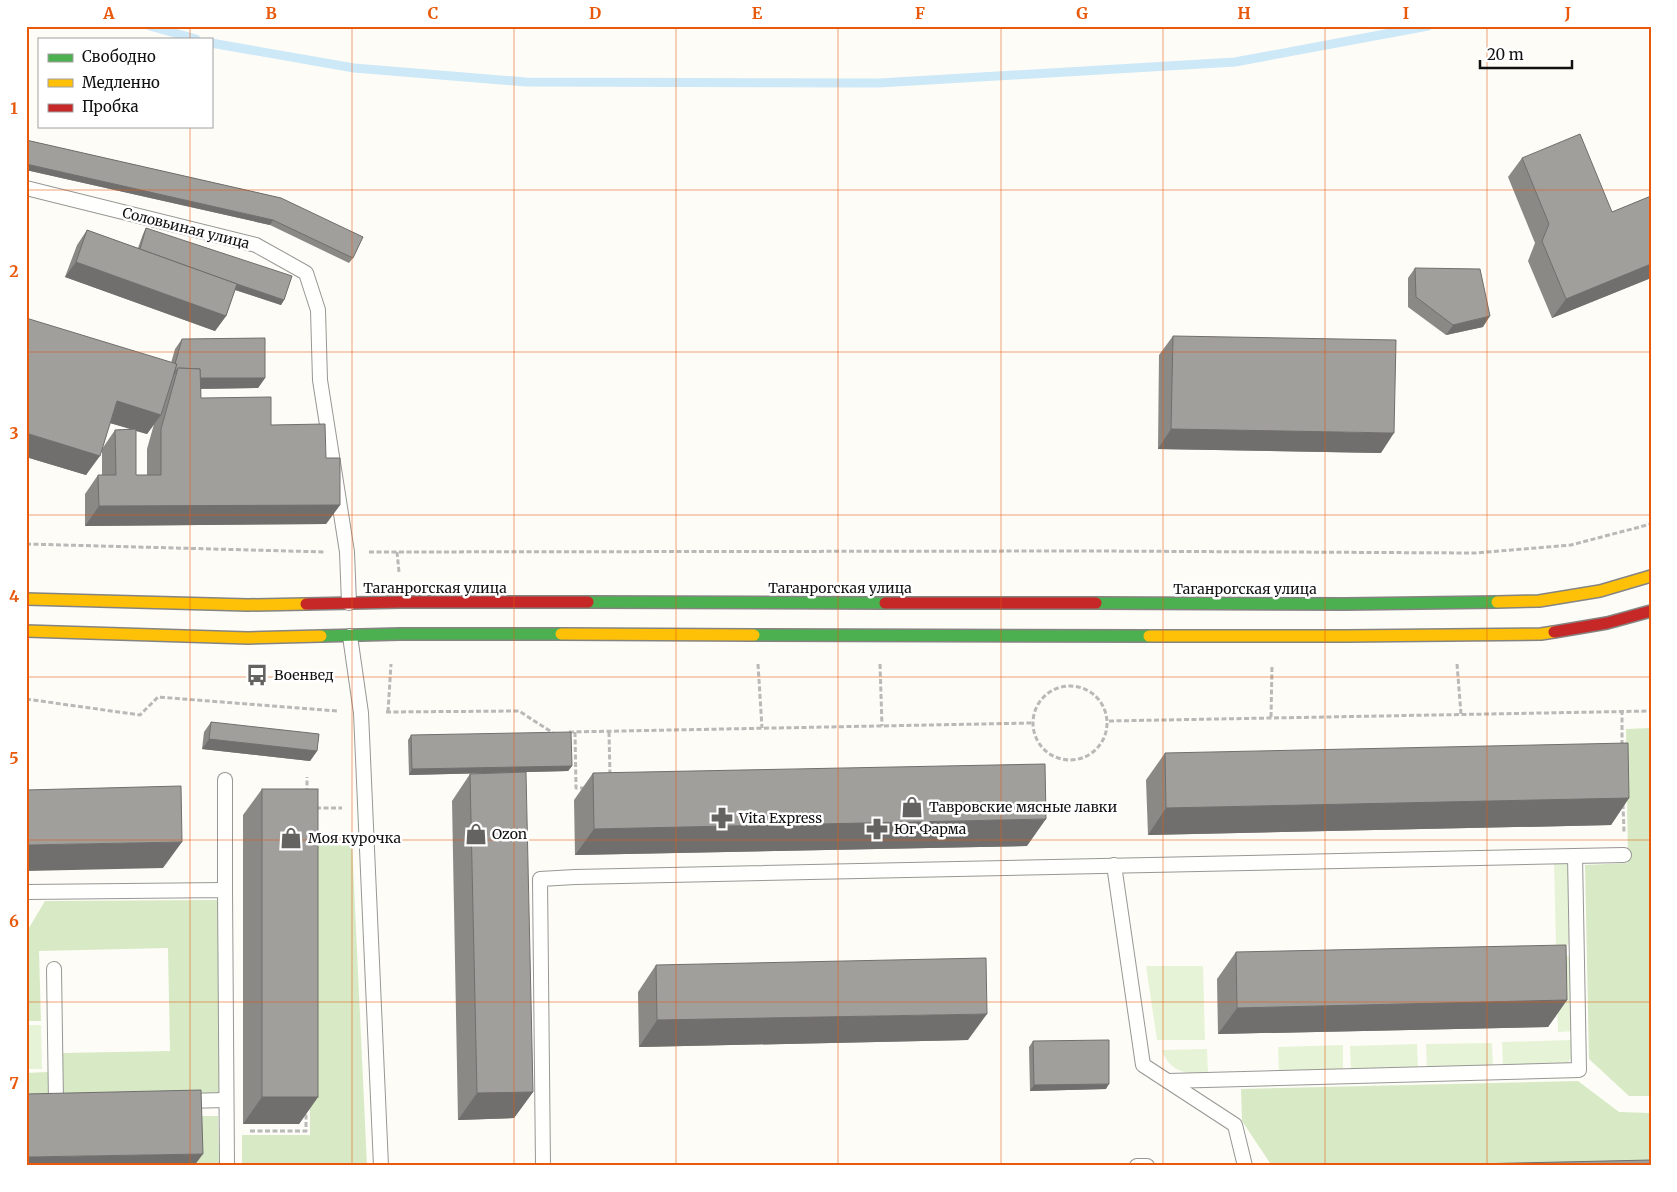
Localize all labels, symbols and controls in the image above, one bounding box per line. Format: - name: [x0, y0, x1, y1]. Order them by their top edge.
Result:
- text: A: [102, 3, 115, 23]
- text: B: [265, 3, 277, 23]
- text: C: [428, 3, 438, 23]
- text: D: [589, 3, 601, 23]
- text: E: [752, 3, 763, 23]
- text: F: [915, 3, 925, 23]
- text: G: [1076, 3, 1088, 23]
- text: H: [1237, 3, 1251, 23]
- text: I: [1403, 3, 1409, 23]
- text: J: [1564, 3, 1571, 23]
- legend: [38, 38, 212, 128]
- scale bar: [1480, 38, 1572, 70]
- text: 20 m: [1487, 45, 1524, 64]
- text: Свободно: [82, 47, 156, 66]
- text: Медленно: [82, 73, 160, 92]
- text: Пробка: [82, 97, 139, 116]
- text: 1: [10, 98, 18, 118]
- street label: Соловьиная улица: [121, 203, 252, 253]
- text: 2: [9, 261, 19, 281]
- text: 3: [9, 423, 19, 443]
- street label: Таганрогская улица: [363, 579, 507, 597]
- street label: Таганрогская улица: [768, 579, 912, 597]
- street label: Таганрогская улица: [1173, 580, 1317, 598]
- text: 4: [9, 586, 19, 606]
- bus stop icon: Военвед: [244, 662, 270, 688]
- place label: Военвед: [274, 666, 334, 684]
- text: 5: [9, 748, 19, 768]
- shop icon: Тавровские мясные лавки: [899, 794, 925, 820]
- place label: Тавровские мясные лавки: [929, 798, 1117, 816]
- pharmacy icon: Vita Express: [709, 805, 735, 831]
- place label: Vita Express: [738, 809, 822, 827]
- pharmacy icon: Юг Фарма: [864, 816, 890, 842]
- place label: Юг Фарма: [894, 820, 967, 838]
- shop icon: Ozon: [463, 821, 489, 847]
- shop icon: Моя курочка: [278, 825, 304, 851]
- place label: Ozon: [492, 825, 527, 843]
- place label: Моя курочка: [308, 829, 401, 847]
- text: 6: [9, 911, 19, 931]
- text: 7: [9, 1073, 19, 1093]

